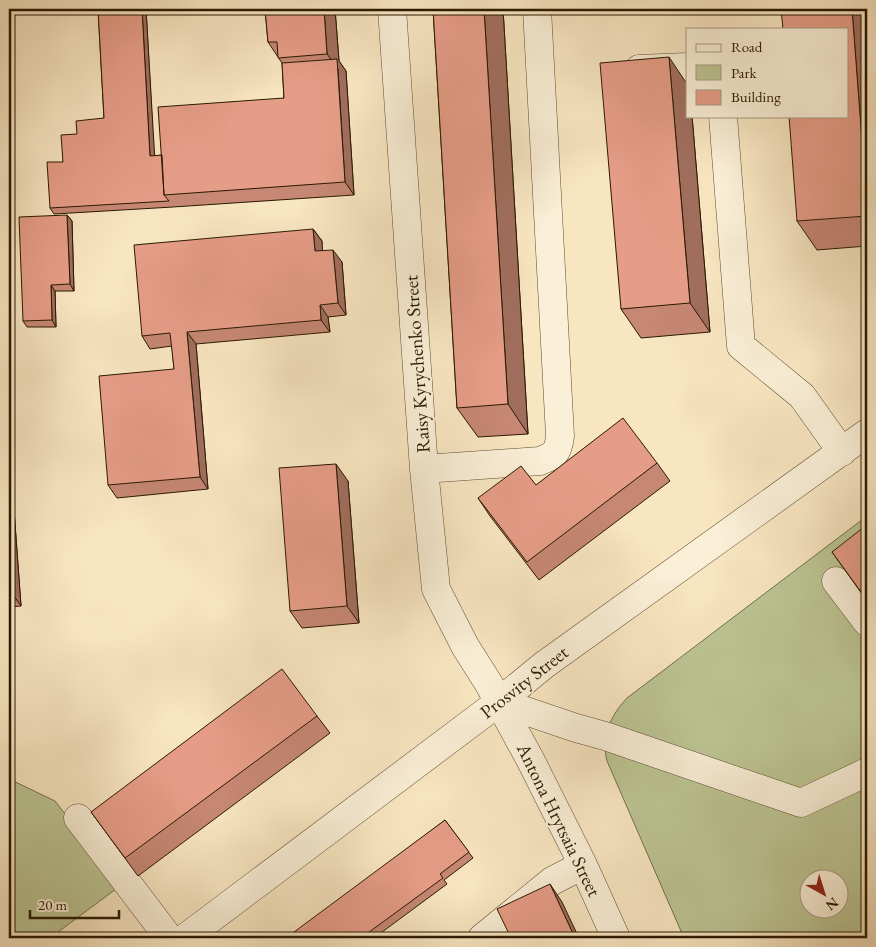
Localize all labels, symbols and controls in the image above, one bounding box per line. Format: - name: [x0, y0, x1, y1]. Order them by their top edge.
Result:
- legend: [686, 28, 848, 118]
- text: Road: [731, 37, 763, 56]
- text: Park: [731, 63, 758, 82]
- text: Building: [731, 87, 781, 106]
- street label: Raisy Kyrychenko Street: [398, 274, 436, 454]
- street label: Prosvity Street: [475, 640, 573, 724]
- street label: Antona Hrytsaia Street: [511, 738, 607, 901]
- north arrow: [798, 870, 848, 920]
- scale bar: [30, 887, 119, 919]
- text: N: [822, 894, 842, 915]
- text: 20 m: [38, 895, 67, 914]

